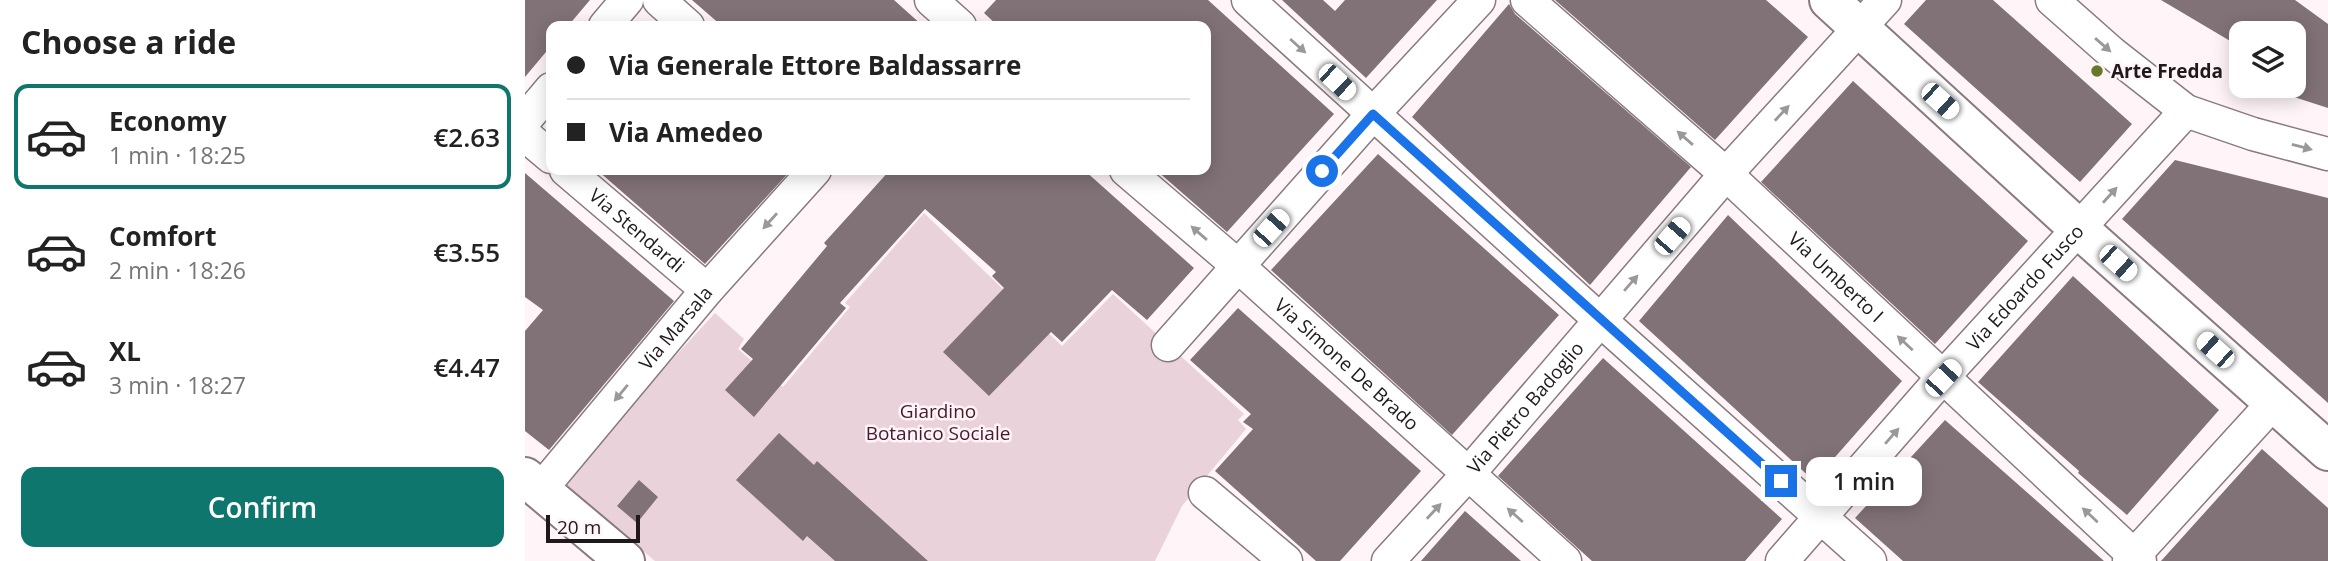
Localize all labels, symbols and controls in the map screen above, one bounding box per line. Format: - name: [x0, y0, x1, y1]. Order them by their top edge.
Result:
- text: Choose a ride: [21, 20, 236, 63]
- map controls: [2229, 21, 2306, 98]
- button: layers: [2229, 21, 2306, 98]
- one-way arrow: [2094, 37, 2112, 53]
- one-way arrow: [1289, 38, 1307, 54]
- text: Via Generale Ettore Baldassarre: [609, 47, 1021, 83]
- place label: Arte Fredda: [2111, 58, 2223, 84]
- car: [1315, 60, 1360, 104]
- marker: Arte Fredda: [2089, 63, 2105, 79]
- car: [1918, 79, 1963, 123]
- text: Economy: [109, 103, 227, 139]
- one-way arrow: [1774, 104, 1790, 122]
- icon: car: [25, 105, 88, 168]
- text: Via Amedeo: [609, 114, 763, 150]
- text: €2.63: [433, 119, 500, 155]
- one-way arrow: [1676, 130, 1694, 146]
- text: 1 min · 18:25: [109, 139, 246, 171]
- one-way arrow: [2291, 142, 2313, 153]
- route start: [1306, 155, 1338, 187]
- street label: Via Stendardi: [584, 182, 690, 278]
- one-way arrow: [2102, 186, 2118, 204]
- car: [1250, 205, 1293, 251]
- one-way arrow: [762, 212, 778, 229]
- car: [1651, 213, 1694, 259]
- text: Comfort: [109, 218, 216, 254]
- street label: Via Edoardo Fusco: [1960, 218, 2089, 356]
- icon: car: [25, 220, 88, 283]
- one-way arrow: [1190, 225, 1208, 241]
- street label: Via Umberto I: [1783, 226, 1889, 328]
- text: €3.55: [433, 234, 500, 270]
- car: [2096, 241, 2141, 285]
- text: 2 min · 18:26: [109, 254, 246, 286]
- one-way arrow: [1623, 274, 1639, 292]
- street label: Via Marsala: [633, 280, 718, 375]
- street label: Via Simone De Brado: [1269, 292, 1425, 436]
- car: [2193, 328, 2238, 372]
- text: XL: [109, 333, 141, 369]
- icon: car: [25, 335, 88, 398]
- one-way arrow: [1897, 335, 1914, 351]
- street label: Via Pietro Badoglio: [1461, 336, 1590, 479]
- text: €4.47: [433, 349, 500, 385]
- car: [1921, 355, 1966, 401]
- text: 3 min · 18:27: [109, 369, 246, 401]
- one-way arrow: [613, 384, 629, 402]
- park label: Giardino Botanico Sociale: [866, 398, 1010, 446]
- one-way arrow: [1884, 427, 1900, 445]
- callout: 1 min: [1805, 456, 1921, 505]
- route end: [1765, 465, 1797, 497]
- text: 1 min: [1833, 465, 1895, 497]
- button: Confirm: [21, 467, 504, 547]
- one-way arrow: [1426, 502, 1442, 520]
- one-way arrow: [1506, 507, 1524, 523]
- one-way arrow: [2082, 507, 2099, 523]
- scale bar: [546, 512, 641, 544]
- text: 20 m: [557, 514, 601, 540]

